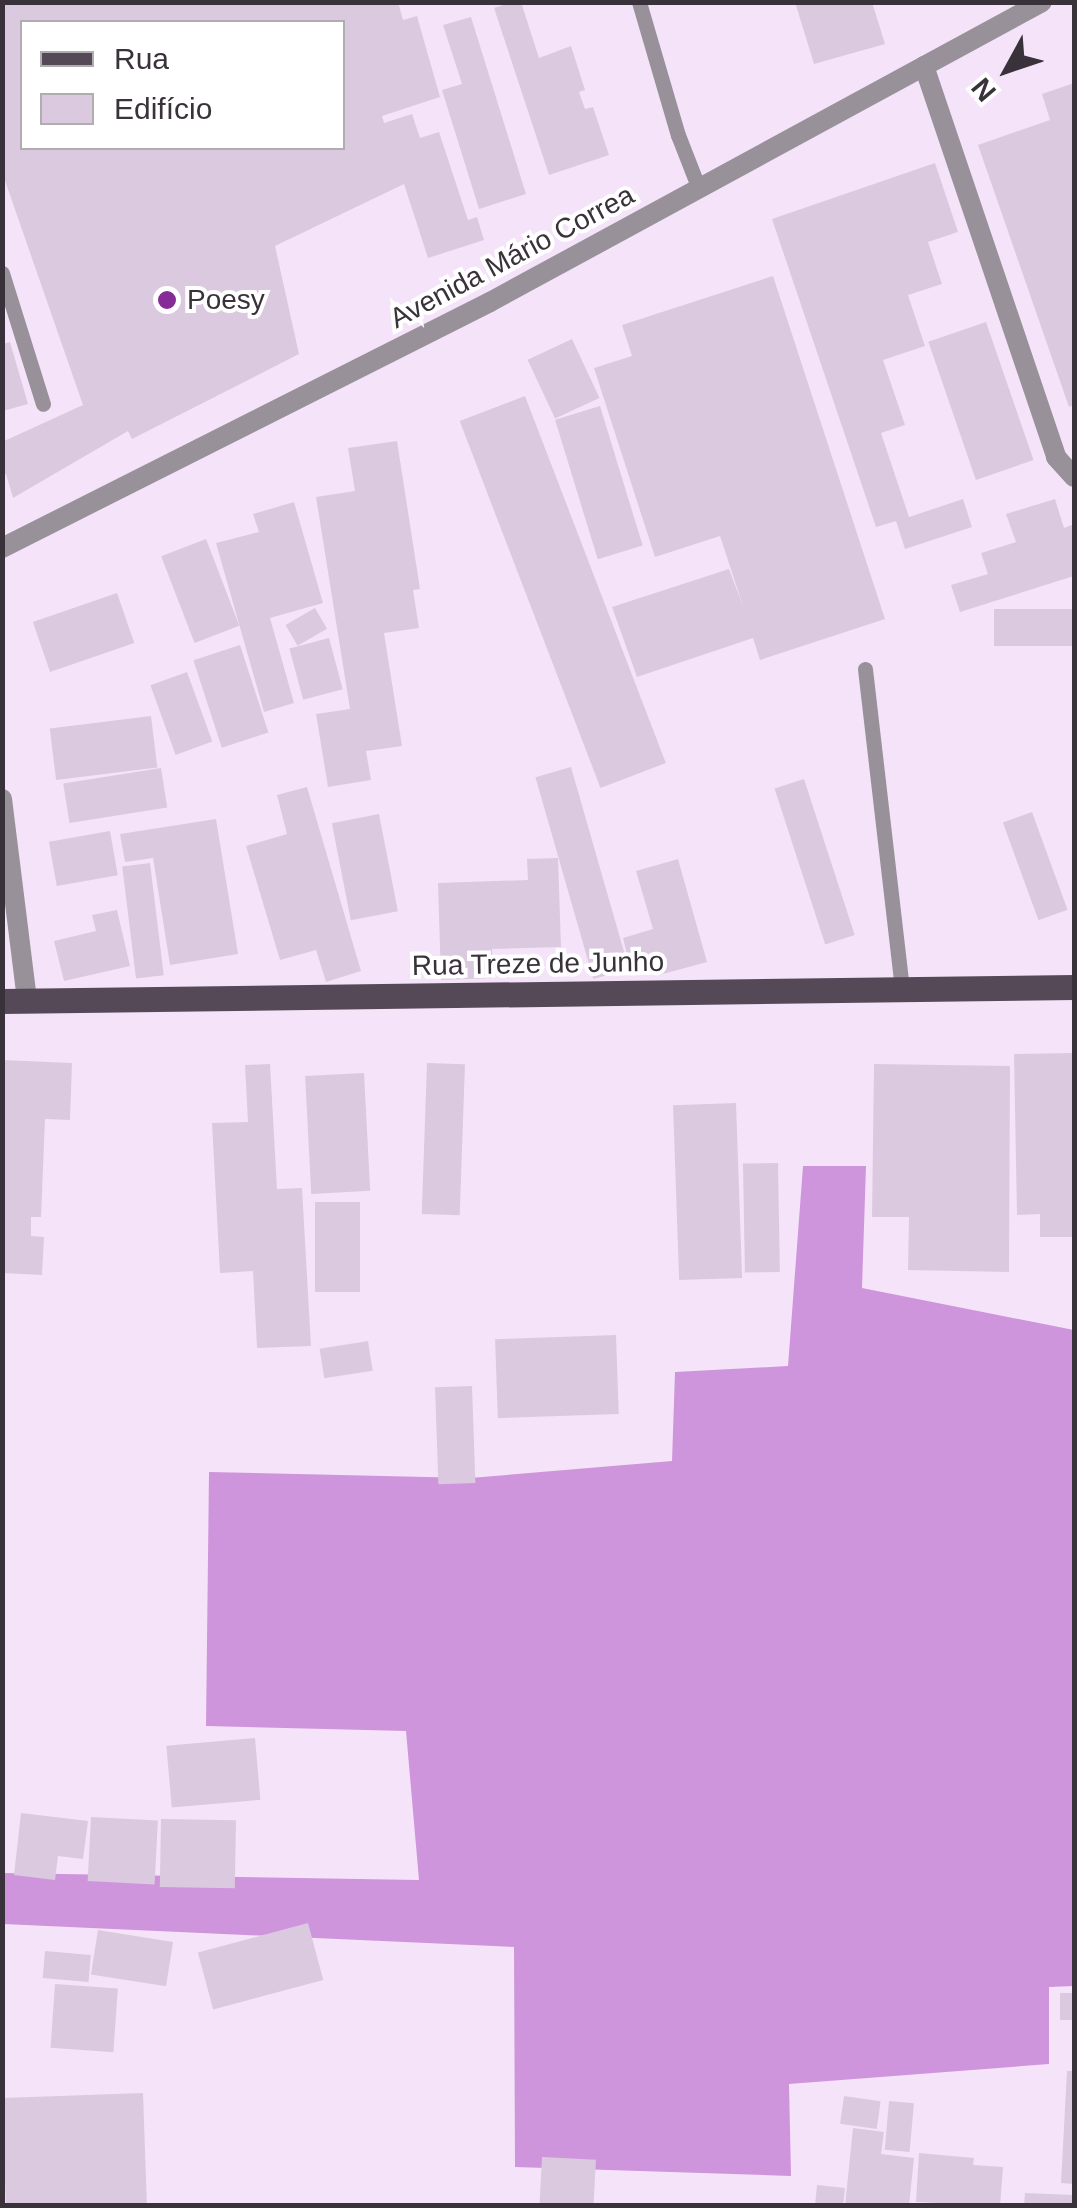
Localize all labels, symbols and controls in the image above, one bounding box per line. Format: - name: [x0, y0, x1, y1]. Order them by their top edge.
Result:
- legend: [20, 20, 345, 150]
- north arrow: [957, 20, 1057, 120]
- text: Rua: [114, 42, 169, 75]
- text: N: [965, 72, 1002, 107]
- text: Edifício: [114, 92, 212, 125]
- street label: Avenida Mário Correa: [384, 178, 640, 336]
- place label: Poesy: [187, 283, 265, 317]
- marker: Poesy: [156, 289, 178, 311]
- street label: Rua Treze de Junho: [411, 945, 665, 983]

